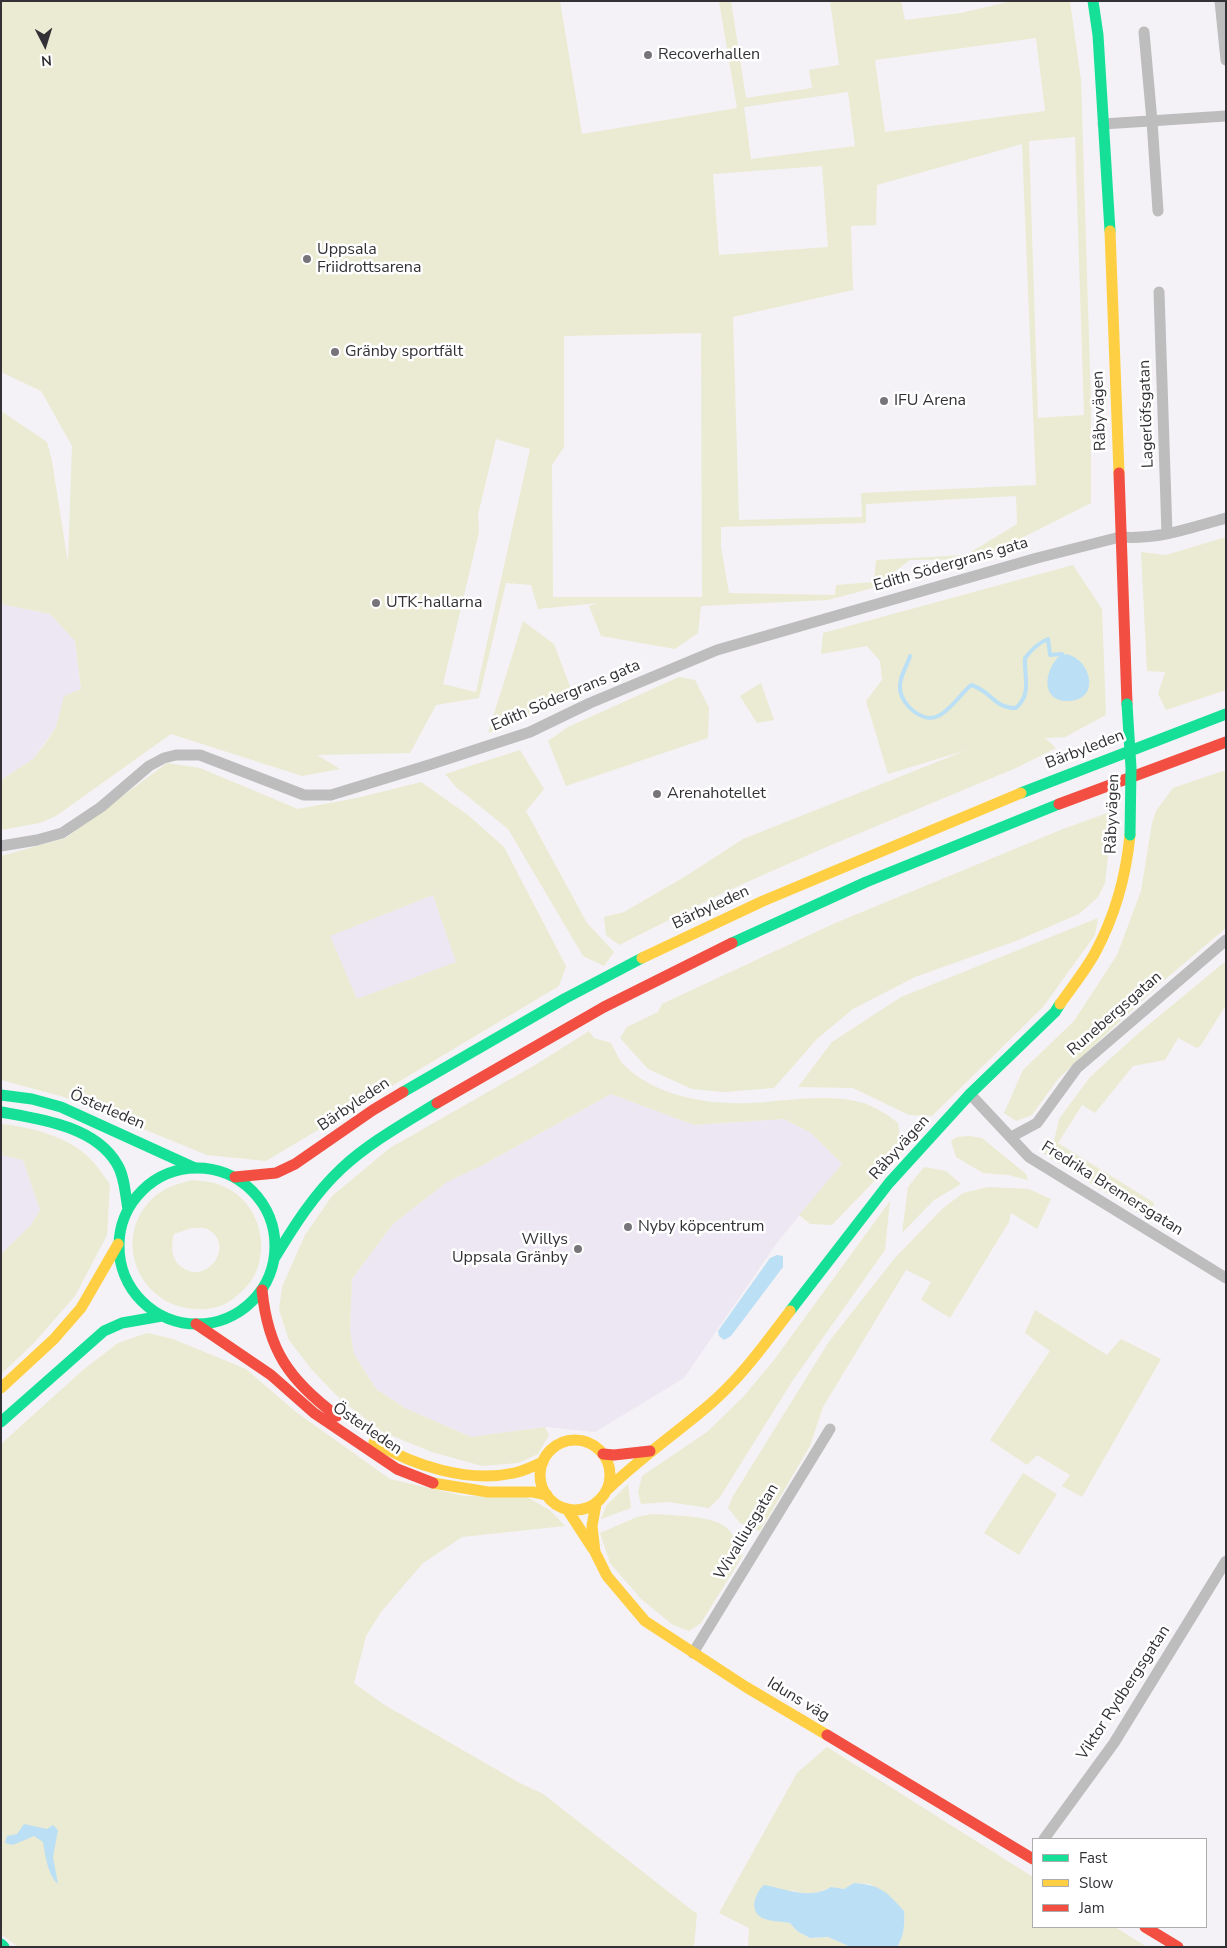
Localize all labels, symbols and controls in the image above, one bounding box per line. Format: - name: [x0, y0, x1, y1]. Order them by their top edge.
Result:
- north arrow: [20, 20, 70, 70]
- place label: Recoverhallen: [658, 45, 760, 65]
- marker: Recoverhallen: [642, 49, 654, 61]
- text: N: [40, 51, 52, 70]
- place label: Uppsala Friidrottsarena: [317, 240, 421, 278]
- marker: Uppsala Friidrottsarena: [301, 253, 313, 265]
- place label: Gränby sportfält: [345, 342, 463, 362]
- marker: Gränby sportfält: [329, 346, 341, 358]
- street label: Lagerlöfsgatan: [1136, 360, 1158, 468]
- street label: Råbyvägen: [1089, 370, 1111, 452]
- place label: IFU Arena: [894, 391, 966, 411]
- marker: IFU Arena: [878, 395, 890, 407]
- street label: Edith Södergrans gata: [872, 534, 1030, 596]
- place label: UTK-hallarna: [386, 593, 482, 613]
- marker: UTK-hallarna: [370, 597, 382, 609]
- street label: Edith Södergrans gata: [489, 656, 643, 736]
- street label: Bärbyleden: [1043, 726, 1127, 774]
- street label: Råbyvägen: [1102, 773, 1124, 855]
- place label: Arenahotellet: [667, 784, 766, 804]
- marker: Arenahotellet: [651, 788, 663, 800]
- street label: Bärbyleden: [670, 882, 752, 934]
- street label: Runebergsgatan: [1064, 968, 1166, 1060]
- street label: Bärbyleden: [314, 1074, 394, 1136]
- street label: Österleden: [67, 1086, 147, 1134]
- street label: Råbyvägen: [866, 1112, 934, 1184]
- street label: Fredrika Bremersgatan: [1038, 1138, 1186, 1240]
- place label: Nyby köpcentrum: [638, 1217, 764, 1237]
- marker: Nyby köpcentrum: [622, 1221, 634, 1233]
- place label: Willys Uppsala Gränby: [452, 1230, 568, 1268]
- marker: Willys Uppsala Gränby: [572, 1243, 584, 1255]
- street label: Österleden: [329, 1399, 405, 1459]
- street label: Wivalliusgatan: [711, 1480, 783, 1584]
- street label: Viktor Rydbergsgatan: [1073, 1622, 1175, 1764]
- street label: Iduns väg: [763, 1674, 833, 1726]
- legend: [1032, 1838, 1207, 1928]
- text: Fast: [1079, 1848, 1107, 1868]
- text: Slow: [1079, 1873, 1113, 1893]
- text: Jam: [1079, 1898, 1105, 1918]

